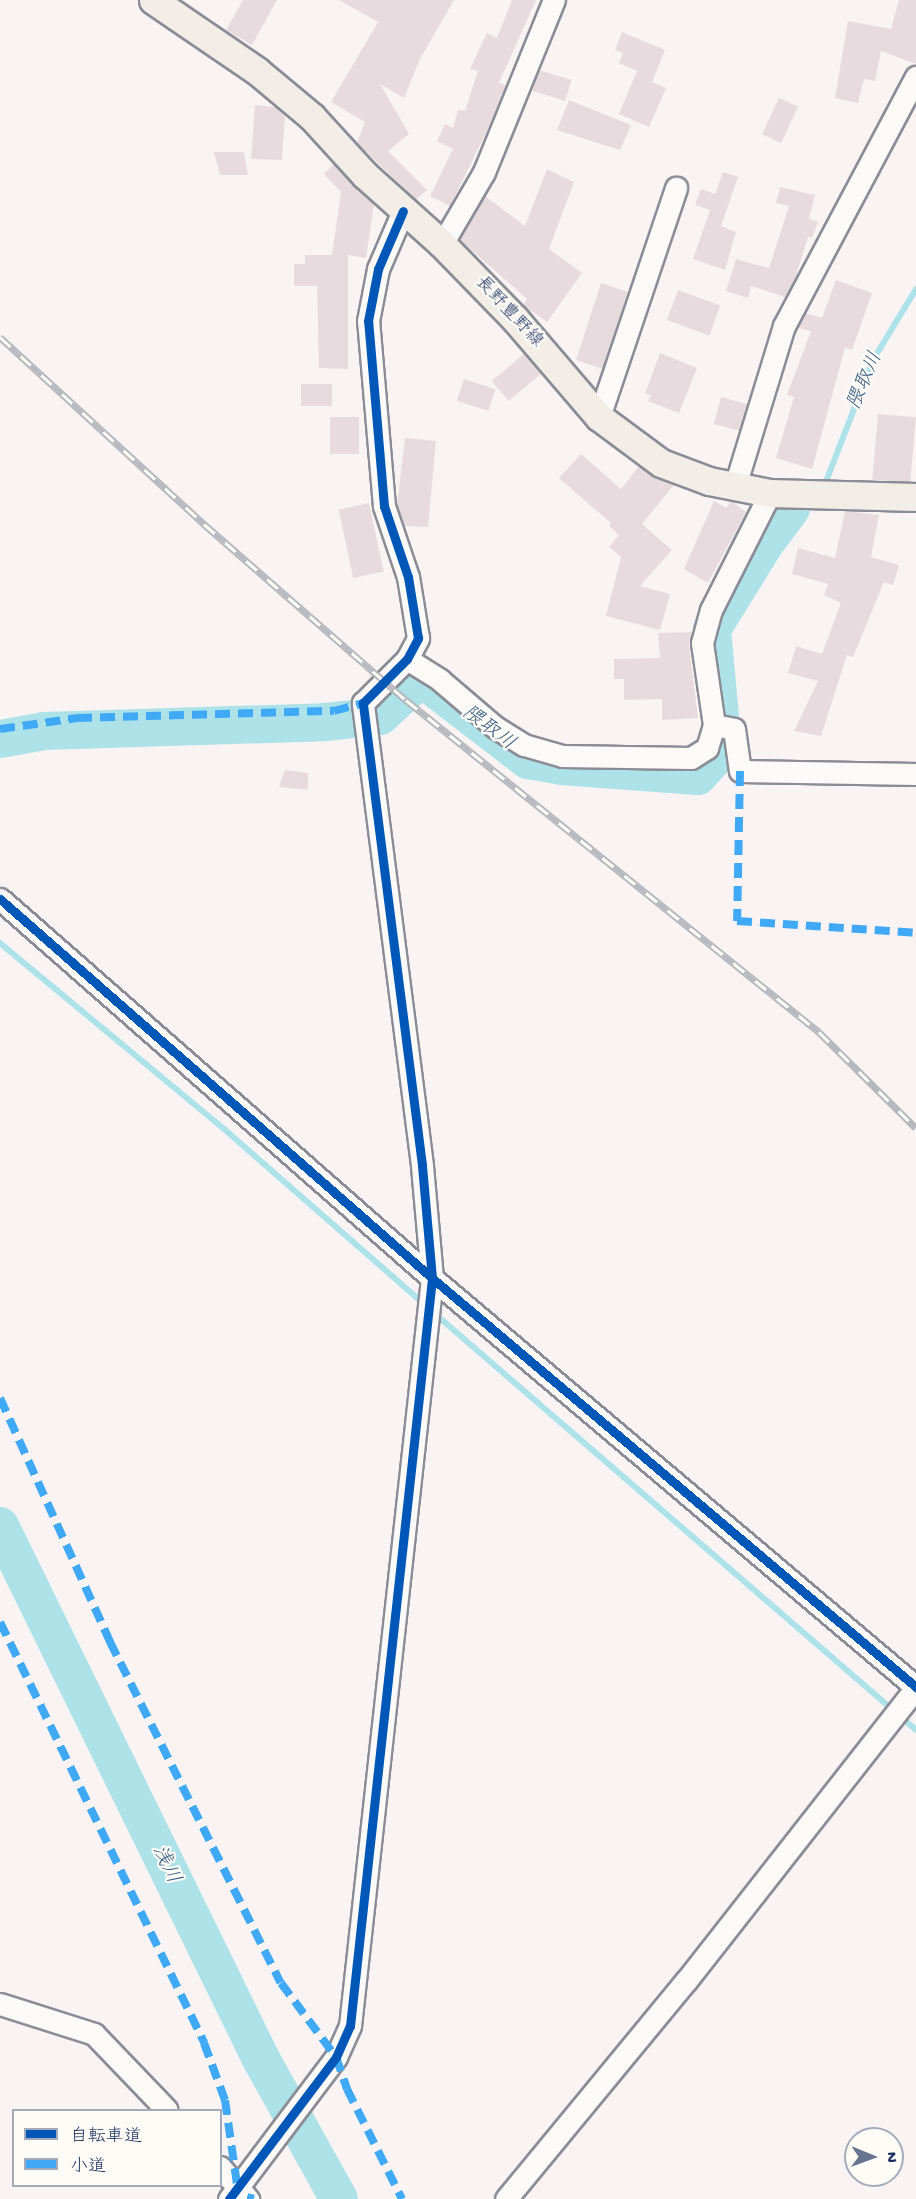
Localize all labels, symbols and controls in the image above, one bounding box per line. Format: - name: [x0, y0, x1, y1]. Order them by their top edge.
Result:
- street label: 長野豊野線: [469, 273, 547, 353]
- water label: 隈取川: [843, 349, 889, 413]
- water label: 隈取川: [457, 701, 519, 757]
- water label: 浅川: [145, 1842, 185, 1888]
- legend: [12, 2109, 222, 2187]
- text: 自転車道: [70, 2127, 142, 2148]
- north arrow: [844, 2127, 904, 2187]
- text: N: [881, 2152, 900, 2163]
- text: 小道: [70, 2157, 106, 2178]

